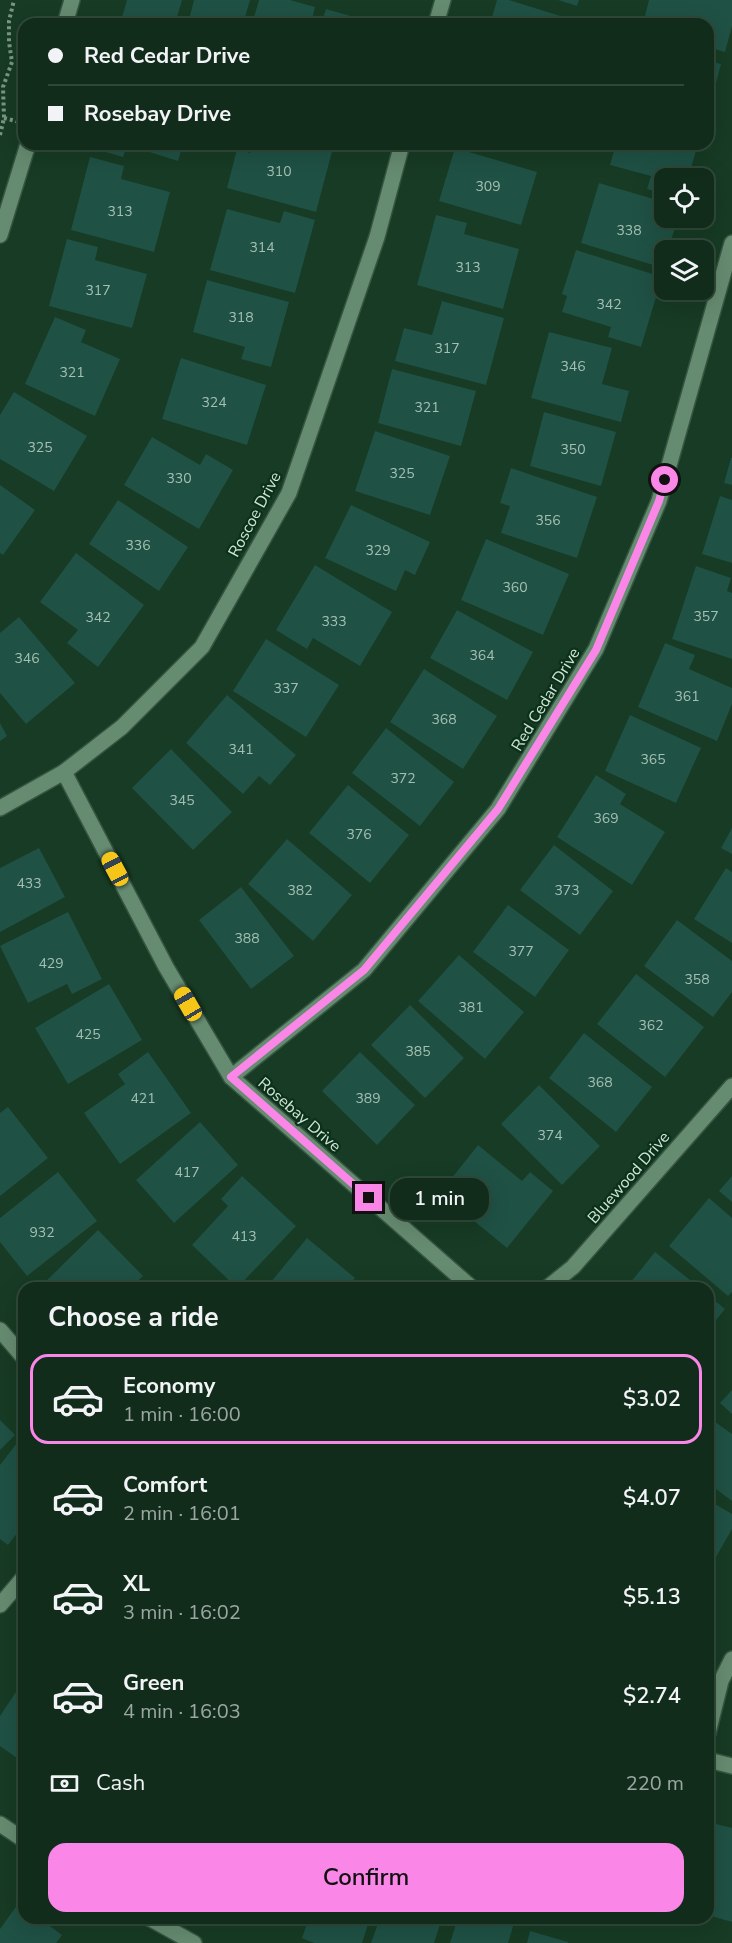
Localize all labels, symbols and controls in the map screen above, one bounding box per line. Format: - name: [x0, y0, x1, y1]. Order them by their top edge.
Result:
- text: Red Cedar Drive: [84, 41, 250, 71]
- text: Rosebay Drive: [84, 99, 231, 129]
- house number: 310: [266, 162, 292, 181]
- map controls: [654, 168, 714, 300]
- button: locate: [654, 168, 714, 228]
- house number: 309: [475, 177, 501, 196]
- house number: 313: [107, 202, 133, 221]
- house number: 338: [616, 221, 642, 240]
- house number: 314: [249, 238, 275, 257]
- button: layers: [654, 240, 714, 300]
- house number: 313: [455, 258, 481, 277]
- house number: 317: [85, 281, 111, 300]
- house number: 342: [596, 295, 622, 314]
- house number: 318: [228, 308, 254, 327]
- house number: 317: [434, 339, 460, 358]
- house number: 346: [560, 357, 586, 376]
- house number: 321: [59, 363, 85, 382]
- house number: 324: [201, 393, 227, 412]
- house number: 321: [414, 398, 440, 417]
- house number: 325: [27, 438, 53, 457]
- house number: 350: [560, 440, 586, 459]
- house number: 325: [389, 464, 415, 483]
- route start: [651, 466, 678, 493]
- street label: Roscoe Drive: [223, 468, 287, 561]
- house number: 330: [166, 469, 192, 488]
- house number: 356: [535, 511, 561, 530]
- house number: 336: [125, 536, 151, 555]
- house number: 329: [365, 541, 391, 560]
- house number: 360: [502, 578, 528, 597]
- house number: 357: [693, 607, 719, 626]
- house number: 342: [85, 608, 111, 627]
- house number: 333: [321, 612, 347, 631]
- street label: Red Cedar Drive: [506, 644, 585, 755]
- house number: 364: [469, 646, 495, 665]
- house number: 346: [14, 649, 40, 668]
- house number: 337: [273, 679, 299, 698]
- house number: 361: [674, 687, 700, 706]
- house number: 368: [431, 710, 457, 729]
- house number: 341: [228, 740, 254, 759]
- house number: 365: [640, 750, 666, 769]
- house number: 372: [390, 769, 416, 788]
- house number: 345: [169, 791, 195, 810]
- house number: 369: [593, 809, 619, 828]
- house number: 376: [346, 825, 372, 844]
- car: [99, 849, 131, 889]
- house number: 433: [16, 874, 42, 893]
- house number: 382: [287, 881, 313, 900]
- house number: 373: [554, 881, 580, 900]
- house number: 388: [234, 929, 260, 948]
- house number: 377: [508, 942, 534, 961]
- house number: 429: [38, 954, 64, 973]
- house number: 358: [684, 970, 710, 989]
- car: [171, 984, 205, 1024]
- house number: 381: [458, 998, 484, 1017]
- house number: 362: [638, 1016, 664, 1035]
- house number: 425: [75, 1025, 101, 1044]
- house number: 385: [405, 1042, 431, 1061]
- street label: Rosebay Drive: [253, 1072, 346, 1157]
- house number: 368: [587, 1073, 613, 1092]
- house number: 421: [130, 1089, 156, 1108]
- house number: 389: [355, 1089, 381, 1108]
- house number: 374: [537, 1126, 563, 1145]
- street label: Bluewood Drive: [583, 1127, 675, 1228]
- house number: 417: [174, 1163, 200, 1182]
- callout: 1 min: [390, 1177, 489, 1219]
- route end: [355, 1184, 382, 1211]
- text: 1 min: [414, 1185, 465, 1212]
- house number: 932: [29, 1223, 55, 1242]
- house number: 413: [231, 1227, 257, 1246]
- text: Choose a ride: [48, 1299, 219, 1336]
- text: Economy: [123, 1371, 215, 1401]
- icon: car: [51, 1372, 105, 1426]
- text: $3.02: [623, 1384, 681, 1414]
- text: 1 min · 16:00: [123, 1401, 241, 1428]
- text: Comfort: [123, 1470, 207, 1500]
- icon: car: [51, 1471, 105, 1525]
- text: $4.07: [623, 1483, 681, 1513]
- text: 2 min · 16:01: [123, 1500, 241, 1527]
- text: XL: [123, 1569, 150, 1599]
- icon: car: [51, 1570, 105, 1624]
- text: $5.13: [623, 1582, 681, 1612]
- text: 3 min · 16:02: [123, 1599, 241, 1626]
- text: Green: [123, 1668, 184, 1698]
- icon: car: [51, 1669, 105, 1723]
- text: $2.74: [623, 1681, 681, 1711]
- text: 4 min · 16:03: [123, 1698, 241, 1725]
- icon: cash: [48, 1767, 81, 1800]
- text: Cash: [96, 1768, 145, 1798]
- text: 220 m: [626, 1770, 684, 1797]
- button: Confirm: [48, 1843, 684, 1912]

